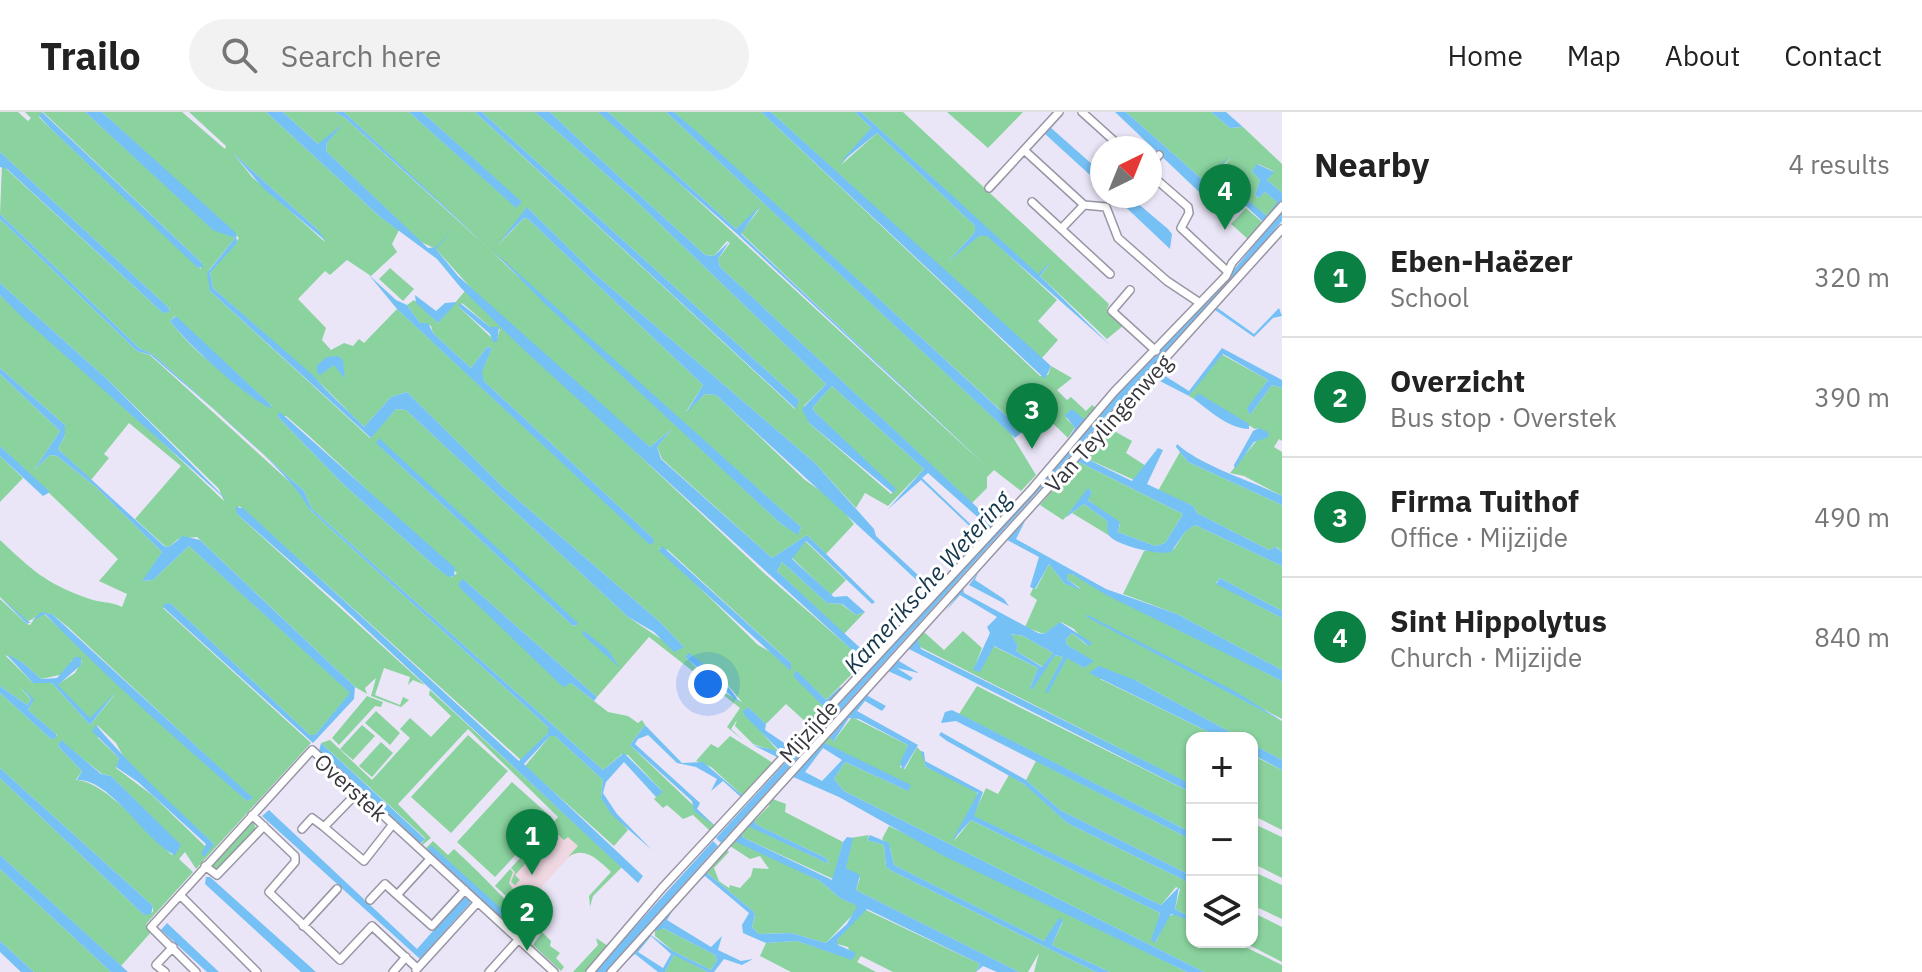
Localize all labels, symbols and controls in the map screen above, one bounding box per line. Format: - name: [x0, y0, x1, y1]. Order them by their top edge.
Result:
- search box: [189, 19, 749, 91]
- text: Trailo: [40, 31, 141, 80]
- icon: search: [217, 33, 261, 77]
- text: Search here: [281, 36, 442, 75]
- text: Home: [1447, 37, 1523, 74]
- text: Map: [1567, 37, 1621, 74]
- text: About: [1665, 37, 1740, 74]
- text: Contact: [1784, 37, 1882, 74]
- north arrow: [1090, 136, 1162, 208]
- text: Nearby: [1314, 142, 1429, 186]
- text: 4 results: [1788, 147, 1890, 181]
- pin: 4: [1199, 164, 1251, 230]
- text: Eben-Haëzer: [1390, 241, 1573, 280]
- text: 1: [1332, 260, 1348, 294]
- text: 320 m: [1814, 260, 1890, 294]
- text: School: [1390, 280, 1469, 314]
- street label: Van Teylingenweg: [1038, 347, 1178, 498]
- text: Overzicht: [1390, 361, 1525, 400]
- text: 2: [1332, 380, 1348, 414]
- text: 390 m: [1814, 380, 1890, 414]
- pin: 3: [1006, 383, 1058, 449]
- text: Bus stop · Overstek: [1390, 400, 1617, 434]
- text: Firma Tuithof: [1390, 481, 1579, 520]
- water label: Kameriksche Wetering: [836, 482, 1019, 680]
- text: 3: [1332, 500, 1348, 534]
- text: 490 m: [1814, 500, 1890, 534]
- text: Office · Mijzijde: [1390, 520, 1568, 554]
- text: Sint Hippolytus: [1390, 601, 1607, 640]
- text: 4: [1332, 620, 1348, 654]
- text: 840 m: [1814, 620, 1890, 654]
- text: Church · Mijzijde: [1390, 640, 1582, 674]
- your location: [688, 664, 728, 704]
- street label: Mijzijde: [772, 693, 844, 769]
- map controls: [1186, 732, 1258, 948]
- button: +: [1186, 732, 1258, 804]
- street label: Overstek: [309, 747, 394, 828]
- button: −: [1186, 804, 1258, 876]
- pin: 1: [506, 809, 558, 875]
- button: layers: [1186, 876, 1258, 948]
- pin: 2: [501, 885, 553, 951]

